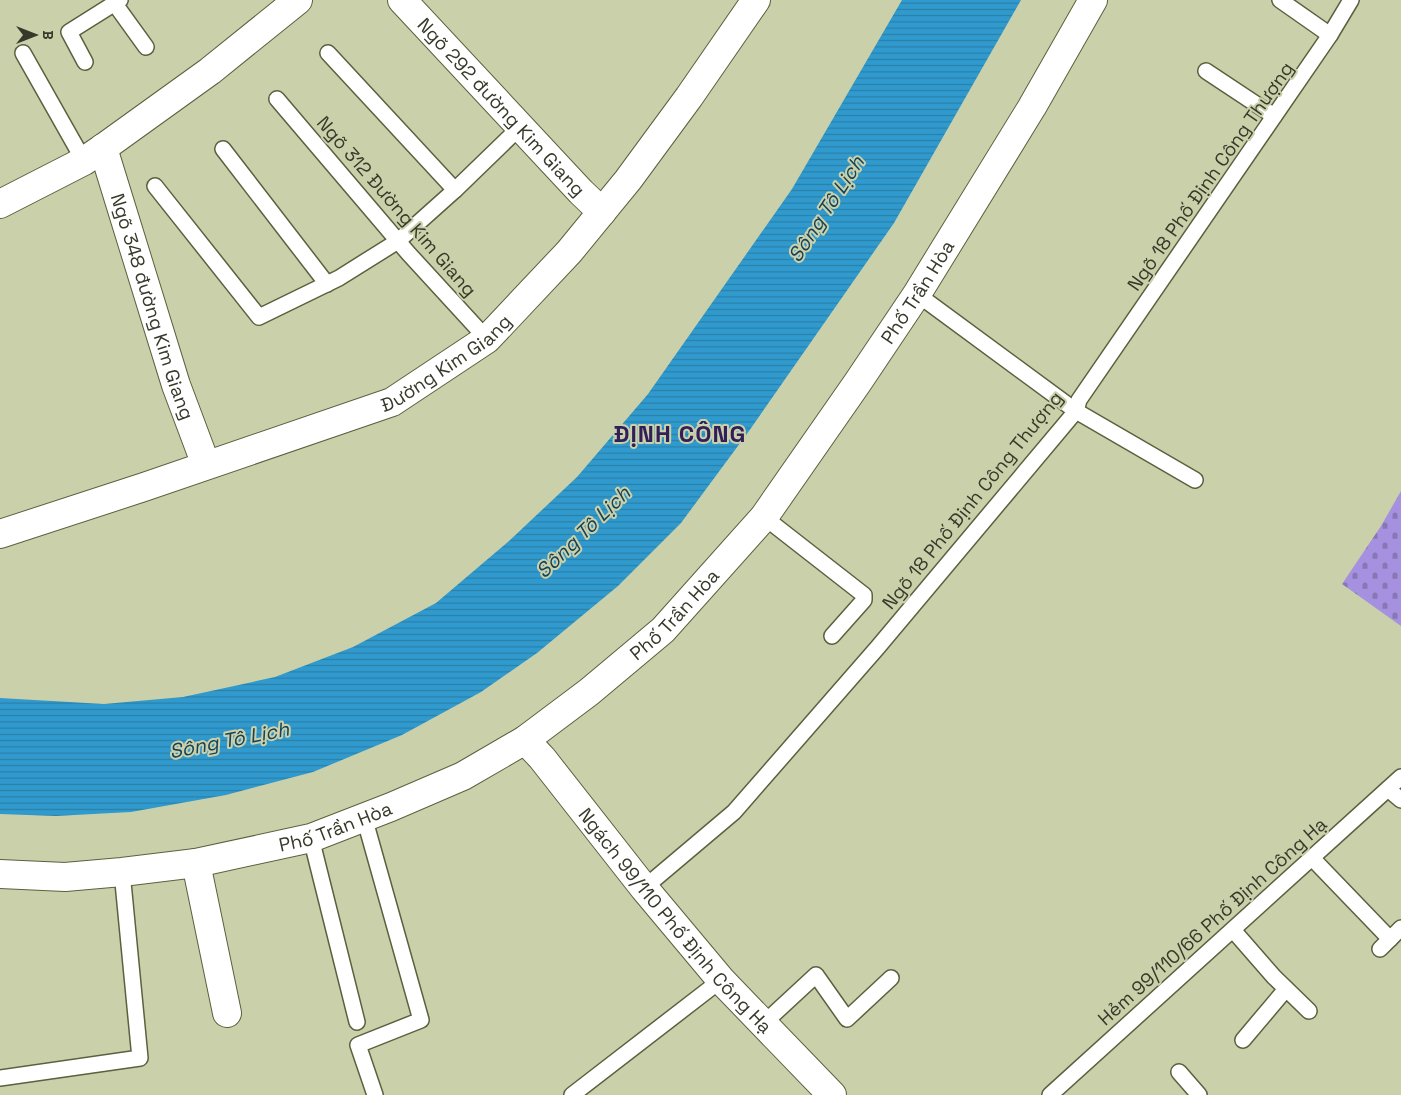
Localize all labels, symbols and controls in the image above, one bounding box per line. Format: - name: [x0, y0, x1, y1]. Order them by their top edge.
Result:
- north arrow: [10, 10, 60, 60]
- street label: Ngõ 292 đường Kim Giang: [412, 13, 591, 202]
- text: B: [39, 30, 57, 40]
- street label: Ngõ 18 Phố Định Công Thượng: [1122, 57, 1299, 296]
- street label: Ngõ 312 Đường Kim Giang: [311, 111, 482, 302]
- water label: Sông Tô Lịch: [782, 150, 870, 267]
- street label: Ngõ 348 đường Kim Giang: [105, 190, 200, 423]
- street label: Phố Trần Hòa: [875, 235, 960, 349]
- street label: Đường Kim Giang: [378, 309, 517, 418]
- street label: Ngõ 18 Phố Định Công Thượng: [876, 386, 1068, 615]
- district label: ĐỊNH CÔNG: [614, 418, 746, 449]
- water label: Sông Tô Lịch: [530, 480, 636, 584]
- street label: Phố Trần Hòa: [625, 564, 725, 666]
- water label: Sông Tô Lịch: [167, 715, 292, 764]
- street label: Phố Trần Hòa: [276, 796, 396, 858]
- street label: Ngách 99/110 Phố Định Công Hạ: [573, 803, 778, 1039]
- street label: Hẻm 99/110/66 Phố Định Công Hạ: [1093, 812, 1332, 1031]

